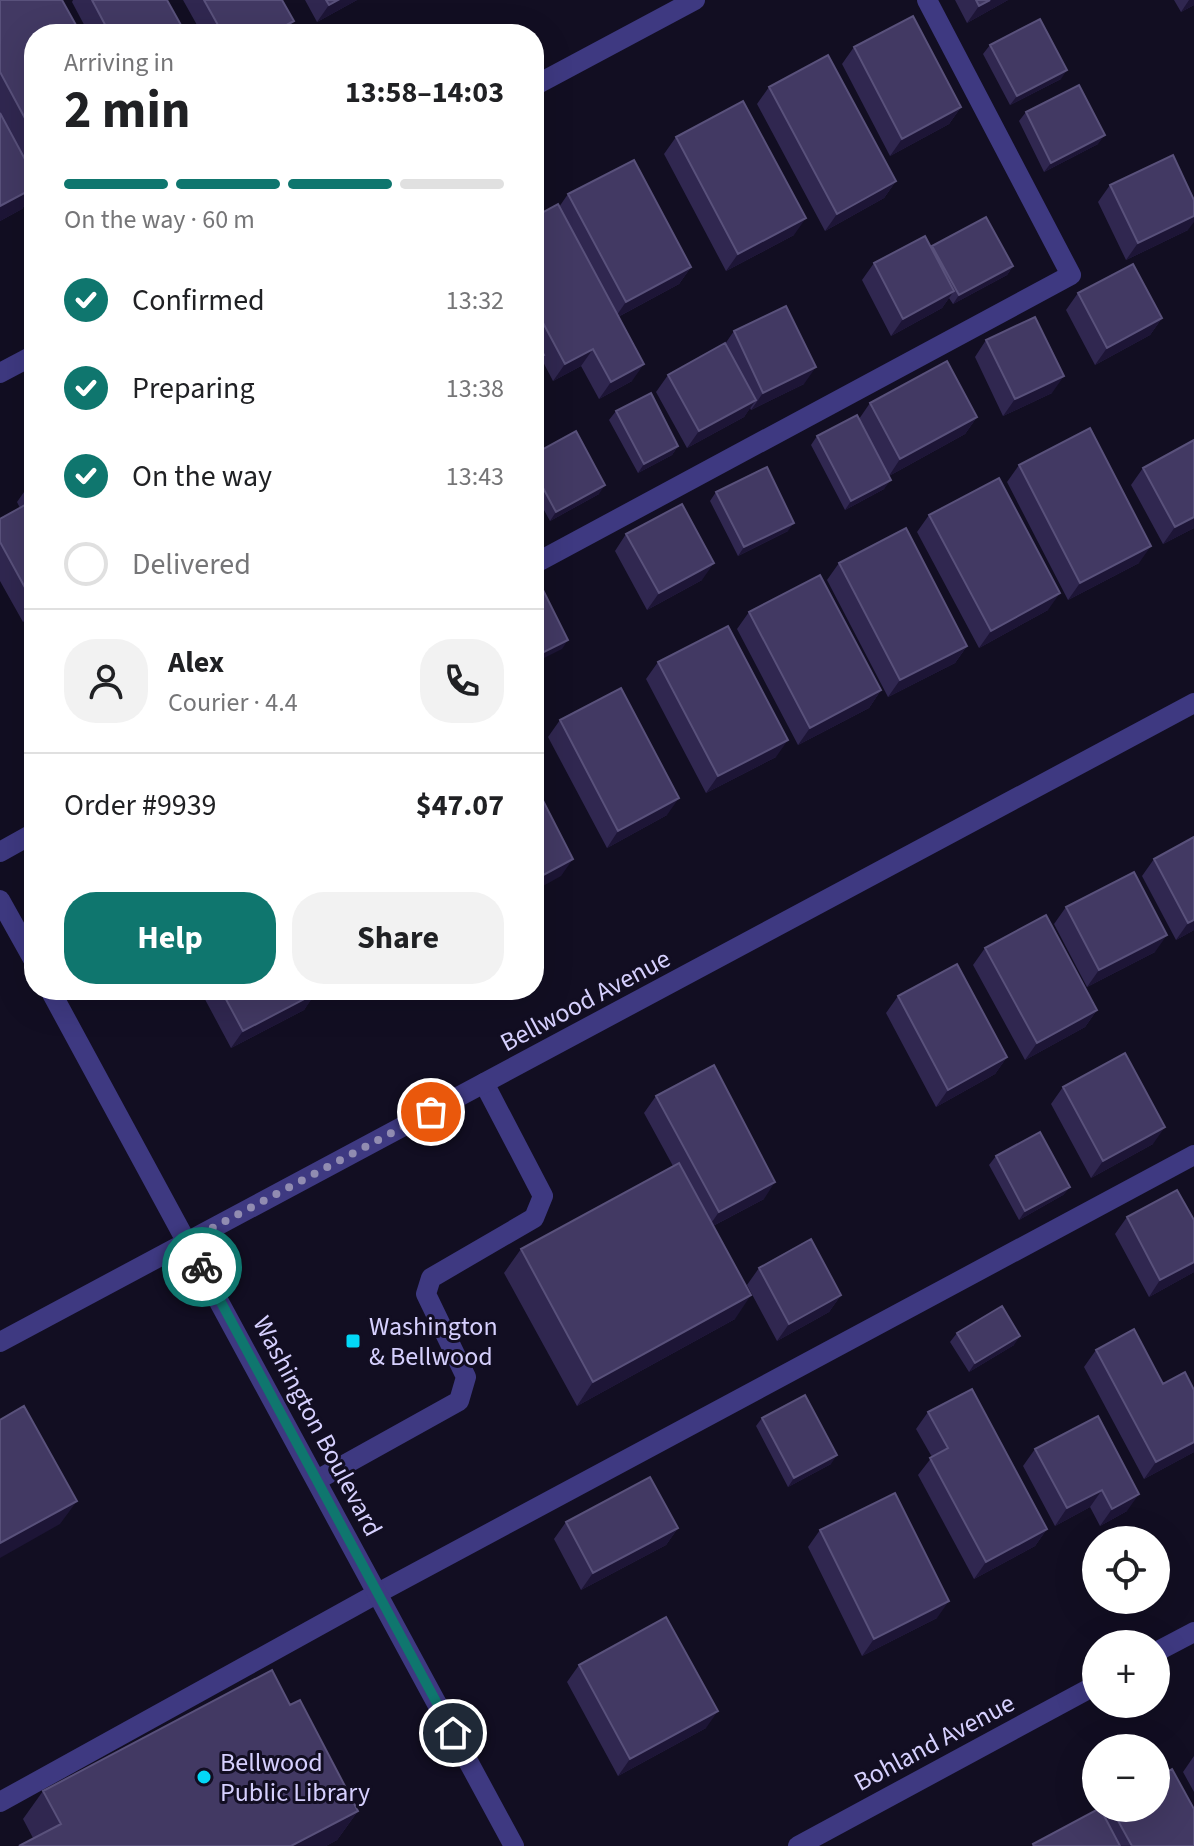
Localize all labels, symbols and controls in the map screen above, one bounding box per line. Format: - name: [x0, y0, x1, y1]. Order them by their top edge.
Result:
- text: Arriving in: [64, 44, 174, 81]
- text: 13:58–14:03: [345, 71, 504, 114]
- text: 2 min: [64, 74, 191, 148]
- text: On the way · 60 m: [64, 201, 255, 238]
- icon: check: [64, 278, 108, 322]
- text: Confirmed: [132, 279, 265, 322]
- text: 13:32: [446, 282, 504, 319]
- icon: check: [64, 366, 108, 410]
- text: Preparing: [132, 367, 255, 410]
- text: 13:38: [446, 370, 504, 407]
- icon: check: [64, 454, 108, 498]
- text: On the way: [132, 455, 272, 498]
- text: 13:43: [446, 458, 504, 495]
- text: Delivered: [132, 543, 251, 586]
- button: person: [64, 639, 148, 723]
- button: phone: [420, 639, 504, 723]
- text: Alex: [168, 641, 224, 684]
- text: Courier · 4.4: [168, 684, 298, 721]
- text: Order #9939: [64, 784, 217, 827]
- text: $47.07: [416, 784, 504, 827]
- button: Help: [64, 892, 276, 984]
- button: Share: [292, 892, 504, 984]
- street label: Bellwood Avenue: [494, 940, 677, 1061]
- pin: [397, 1078, 465, 1146]
- icon: bag: [409, 1090, 453, 1134]
- courier: [162, 1227, 242, 1307]
- icon: bike: [180, 1245, 224, 1289]
- place label: Washington & Bellwood: [369, 1308, 498, 1375]
- street label: Washington Boulevard: [244, 1309, 391, 1543]
- marker: Washington & Bellwood: [344, 1332, 362, 1350]
- map controls: [1082, 1526, 1170, 1822]
- button: locate: [1082, 1526, 1170, 1614]
- button: +: [1082, 1630, 1170, 1718]
- street label: Bohland Avenue: [847, 1685, 1021, 1800]
- pin: [419, 1699, 487, 1767]
- icon: home: [431, 1711, 475, 1755]
- button: −: [1082, 1734, 1170, 1822]
- place label: Bellwood Public Library: [220, 1744, 370, 1811]
- marker: Bellwood Public Library: [195, 1768, 213, 1786]

